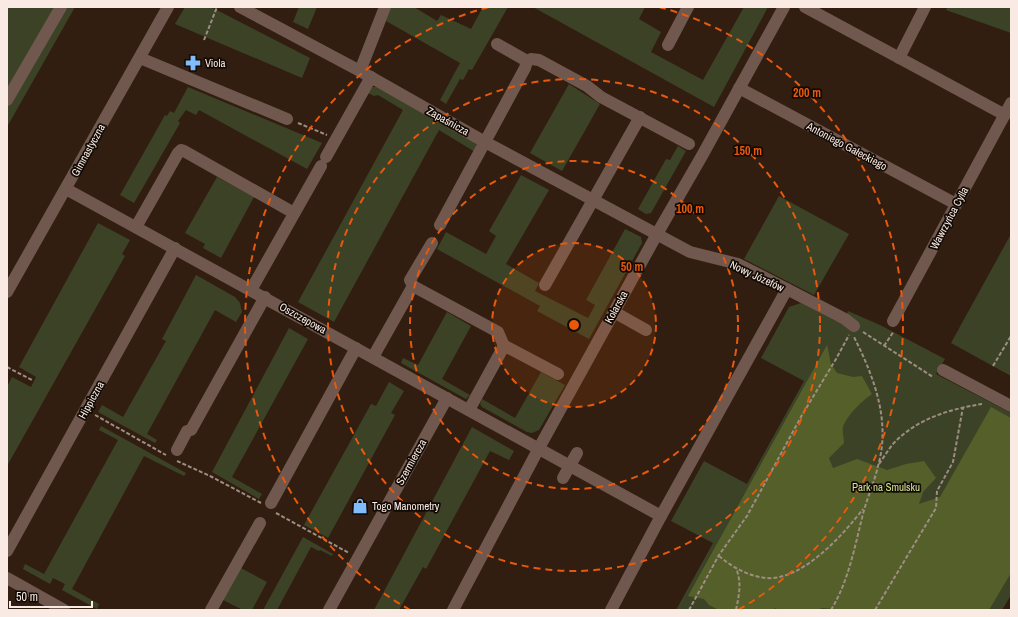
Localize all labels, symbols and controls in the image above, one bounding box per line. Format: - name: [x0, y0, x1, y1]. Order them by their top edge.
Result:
- pharmacy icon: Viola: [184, 54, 202, 72]
- place label: Viola: [205, 56, 225, 70]
- text: 200 m: [793, 85, 821, 101]
- street label: Zapaśnicza: [424, 104, 472, 138]
- street label: Antoniego Gałeckiego: [803, 118, 890, 173]
- street label: Gimnastyczna: [68, 121, 108, 179]
- text: 150 m: [734, 143, 762, 159]
- street label: Wawrzyńca Cylla: [927, 184, 971, 252]
- text: 100 m: [676, 201, 704, 217]
- street label: Nowy Józefów: [728, 257, 787, 295]
- text: 50 m: [621, 259, 643, 275]
- street label: Kolarska: [601, 288, 631, 326]
- street label: Oszczepowa: [277, 299, 329, 337]
- centre of rings: [567, 318, 581, 332]
- street label: Hippiczna: [75, 379, 107, 421]
- street label: Szermiercza: [393, 436, 429, 488]
- park label: Park na Smulsku: [852, 480, 920, 494]
- shop icon: Togo Manometry: [351, 497, 369, 515]
- place label: Togo Manometry: [372, 499, 440, 513]
- scale bar: [10, 583, 92, 609]
- text: 50 m: [16, 589, 38, 605]

